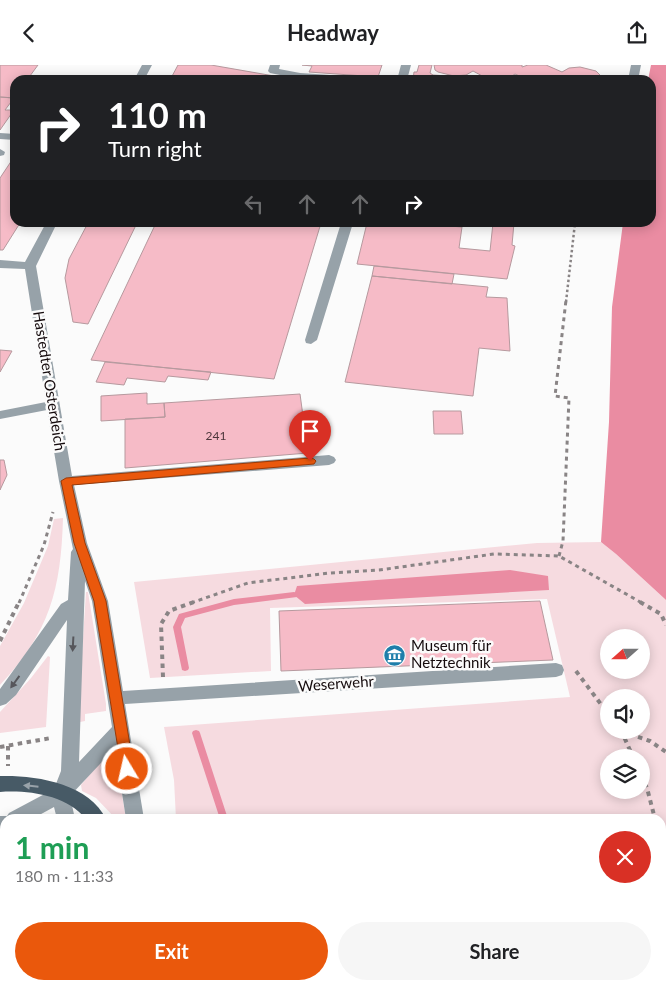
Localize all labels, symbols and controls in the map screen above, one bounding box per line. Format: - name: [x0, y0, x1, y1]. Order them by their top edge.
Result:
- icon: back: [15, 19, 43, 47]
- text: Headway: [287, 19, 379, 46]
- icon: share: [623, 19, 651, 47]
- text: 110 m: [108, 93, 207, 135]
- icon: right: [25, 95, 90, 160]
- text: Turn right: [108, 135, 202, 162]
- icon: left: [240, 190, 268, 218]
- icon: ahead: [293, 190, 321, 218]
- icon: ahead: [346, 190, 374, 218]
- icon: right: [399, 190, 427, 218]
- street label: Hastedter Osterdeich: [30, 310, 70, 452]
- pin: [289, 410, 331, 461]
- icon: arrive: [296, 417, 324, 445]
- house number: 241: [206, 428, 226, 443]
- north arrow: [600, 629, 650, 679]
- map controls: [600, 629, 650, 799]
- one-way arrow: [69, 636, 77, 652]
- place label: Museum für Netztechnik: [411, 636, 492, 671]
- museum icon: Museum für Netztechnik: [383, 643, 407, 667]
- street label: Weserwehr: [297, 671, 375, 695]
- one-way arrow: [10, 675, 21, 688]
- button: sound: [600, 689, 650, 739]
- position arrow: [100, 742, 152, 794]
- button: layers: [600, 749, 650, 799]
- one-way arrow: [23, 781, 39, 789]
- text: 1 min: [15, 829, 89, 865]
- button: close: [599, 831, 651, 883]
- text: 180 m · 11:33: [15, 866, 114, 885]
- button: Exit: [15, 922, 328, 980]
- button: Share: [338, 922, 651, 980]

